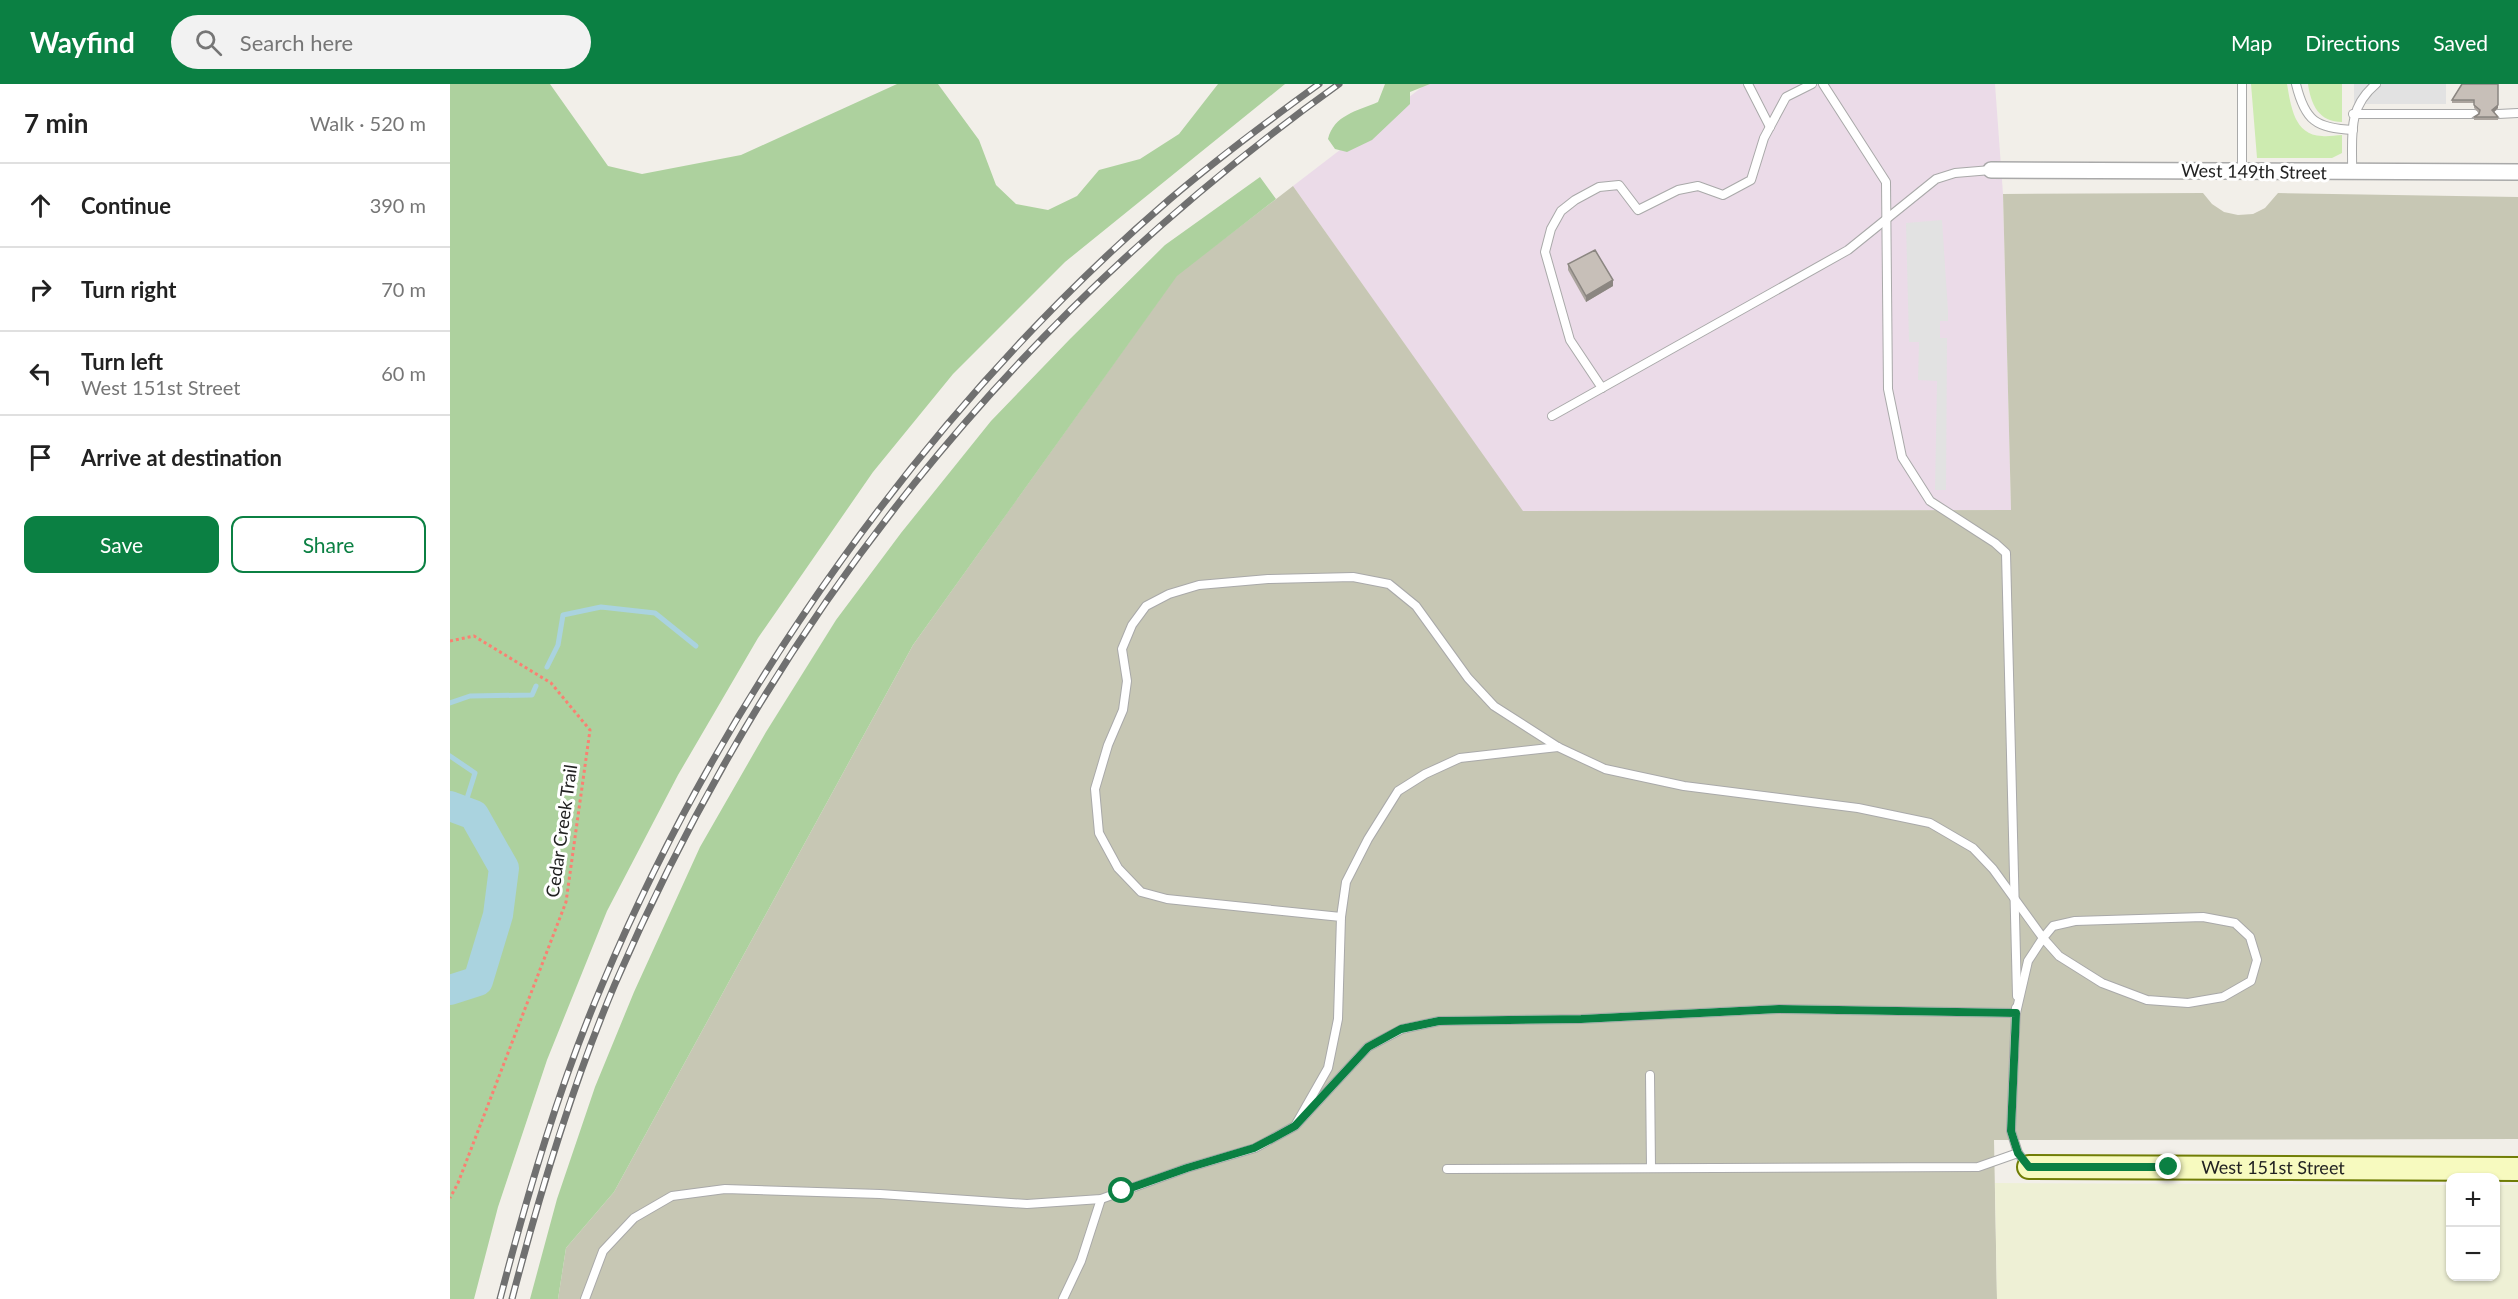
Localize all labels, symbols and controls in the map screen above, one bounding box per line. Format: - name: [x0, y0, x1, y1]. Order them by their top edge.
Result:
- search box: [171, 15, 591, 69]
- text: Wayfind: [30, 25, 135, 59]
- icon: search: [192, 26, 225, 59]
- text: Search here: [240, 29, 353, 56]
- text: Map: [2231, 30, 2272, 55]
- text: Directions: [2305, 30, 2400, 55]
- text: Saved: [2433, 30, 2488, 55]
- text: 7 min: [24, 107, 88, 139]
- text: Walk · 520 m: [310, 111, 426, 135]
- street label: West 149th Street: [2181, 159, 2328, 183]
- icon: ahead: [24, 189, 57, 222]
- text: Continue: [81, 192, 171, 219]
- text: 390 m: [370, 193, 426, 217]
- icon: right: [24, 273, 57, 306]
- text: Turn right: [81, 276, 176, 303]
- text: 70 m: [381, 277, 426, 301]
- text: Turn left: [81, 348, 163, 375]
- icon: left: [24, 357, 57, 390]
- text: 60 m: [381, 361, 426, 385]
- text: West 151st Street: [81, 375, 241, 399]
- icon: arrive: [24, 441, 57, 474]
- text: Arrive at destination: [81, 444, 282, 471]
- button: Save: [24, 516, 219, 573]
- button: Share: [231, 516, 426, 573]
- street label: Cedar Creek Trail: [541, 763, 581, 899]
- route end: [2155, 1153, 2181, 1179]
- street label: West 151st Street: [2201, 1156, 2345, 1178]
- map controls: [2446, 1173, 2500, 1281]
- button: +: [2446, 1173, 2500, 1227]
- route start: [1108, 1177, 1134, 1203]
- button: −: [2446, 1227, 2500, 1281]

